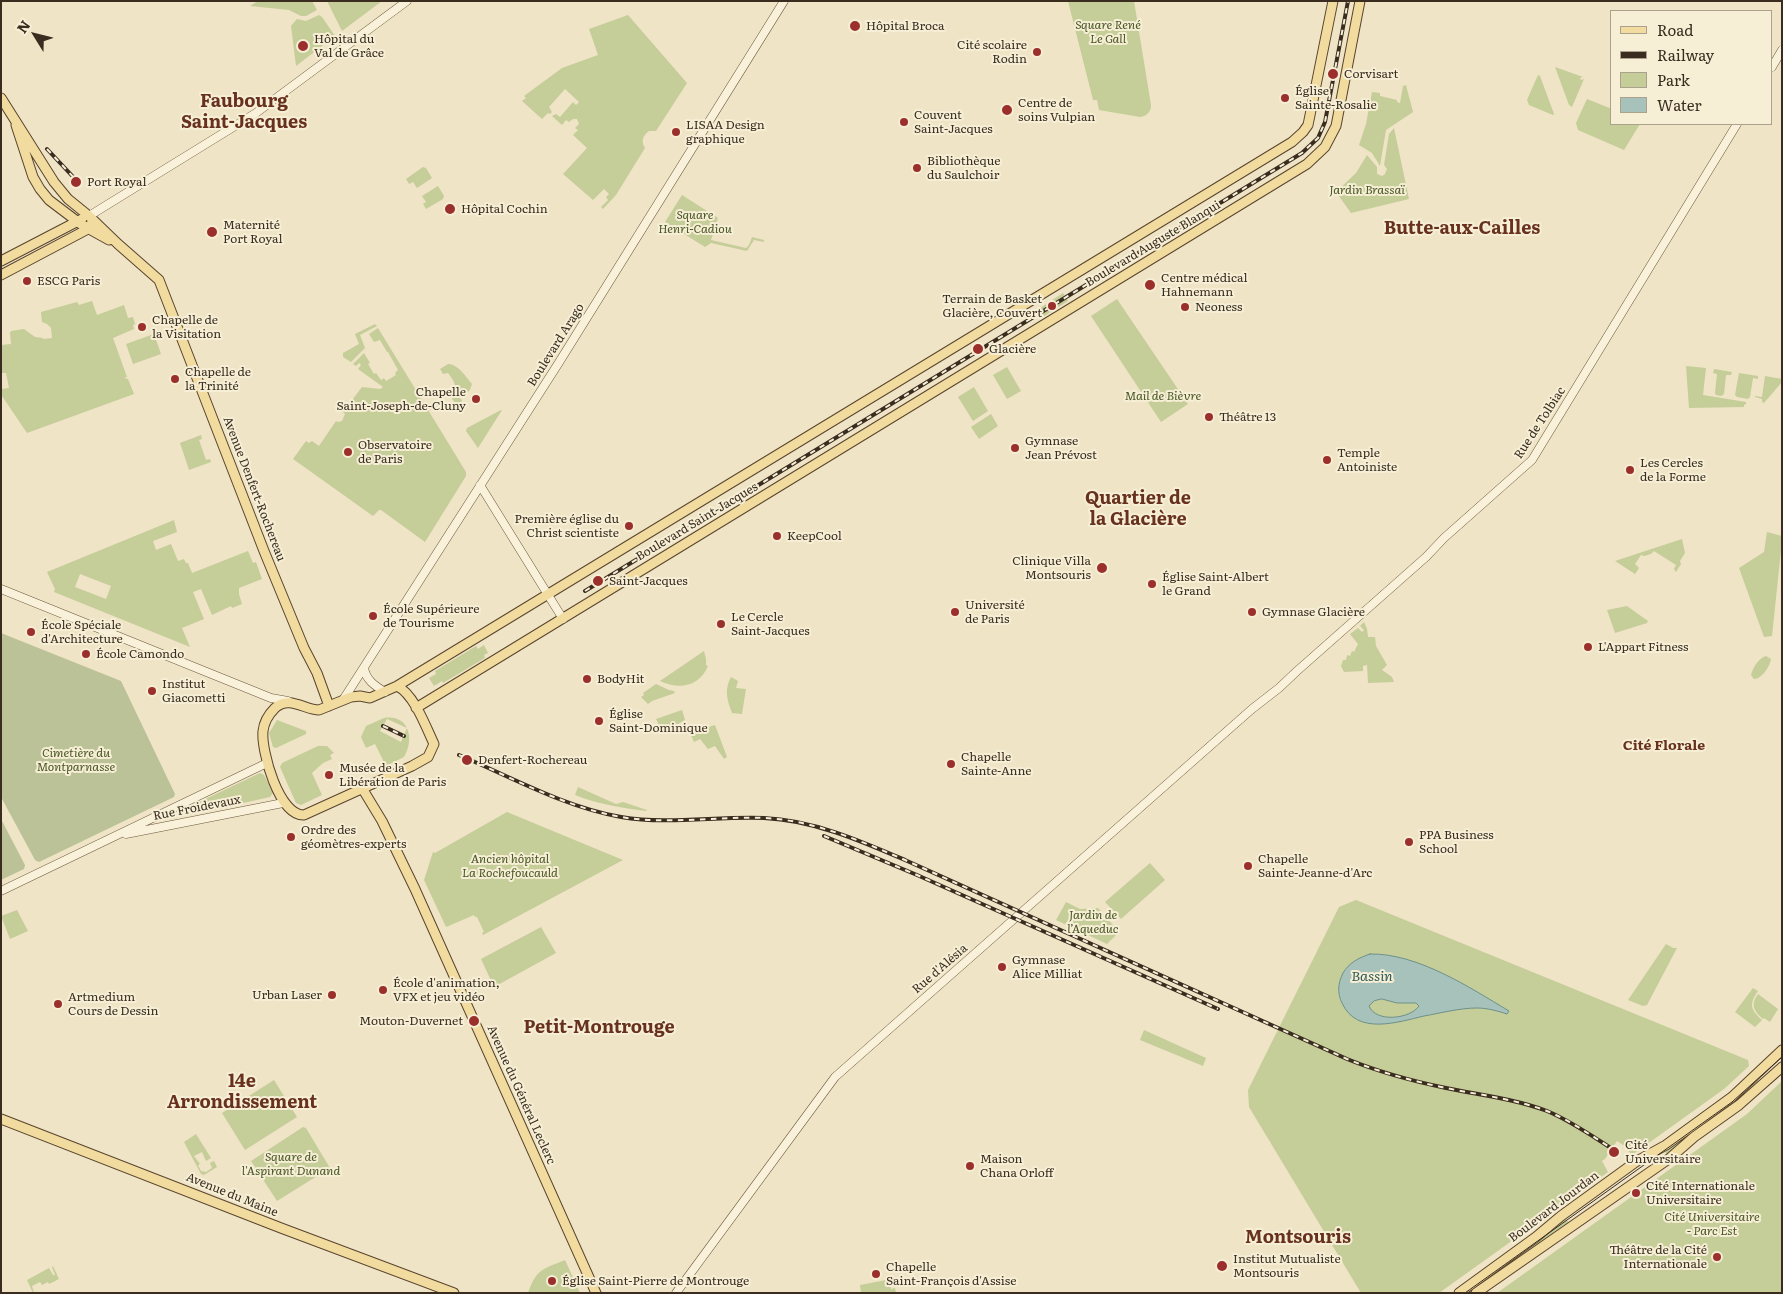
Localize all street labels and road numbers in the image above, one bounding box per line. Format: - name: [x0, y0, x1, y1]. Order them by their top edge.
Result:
- street label: Boulevard Auguste Blanqui: [1083, 198, 1223, 290]
- street label: Boulevard Arago: [525, 301, 587, 389]
- street label: Rue de Tolbiac: [1511, 384, 1569, 462]
- street label: Avenue Denfert-Rochereau: [220, 415, 288, 563]
- street label: Boulevard Saint-Jacques: [633, 480, 761, 564]
- street label: Rue Froidevaux: [152, 792, 242, 824]
- street label: Rue d'Alésia: [910, 941, 970, 997]
- street label: Avenue du Général Leclerc: [484, 1023, 558, 1167]
- street label: Boulevard Jourdan: [1506, 1168, 1602, 1246]
- street label: Avenue du Maine: [184, 1170, 280, 1220]

